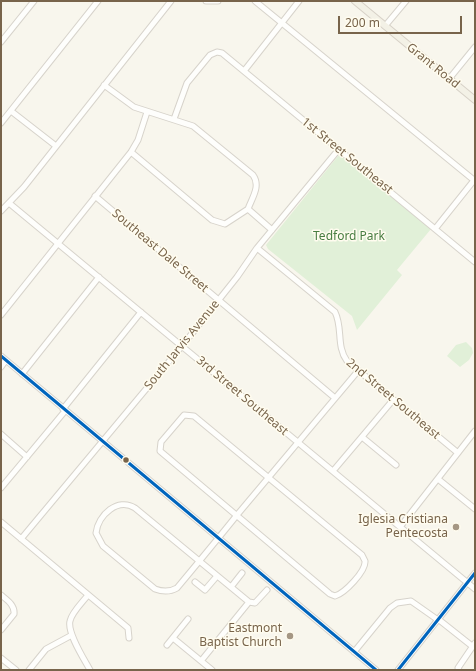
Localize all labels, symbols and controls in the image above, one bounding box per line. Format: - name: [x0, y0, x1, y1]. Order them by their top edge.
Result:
- scale bar: [340, 8, 464, 34]
- text: 200 m: [345, 14, 380, 31]
- street label: Grant Road: [404, 40, 462, 92]
- street label: 1st Street Southeast: [298, 115, 396, 197]
- street label: Southeast Dale Street: [109, 206, 211, 296]
- park label: Tedford Park: [313, 230, 385, 244]
- street label: South Jarvis Avenue: [141, 297, 223, 393]
- street label: 3rd Street Southeast: [193, 353, 291, 439]
- street label: 2nd Street Southeast: [343, 356, 443, 442]
- unlabelled marker: [121, 455, 131, 465]
- place label: Iglesia Cristiana Pentecosta: [358, 513, 448, 541]
- marker: Iglesia Cristiana Pentecosta: [451, 522, 461, 532]
- place label: Eastmont Baptist Church: [199, 622, 282, 650]
- marker: Eastmont Baptist Church: [285, 631, 295, 641]

